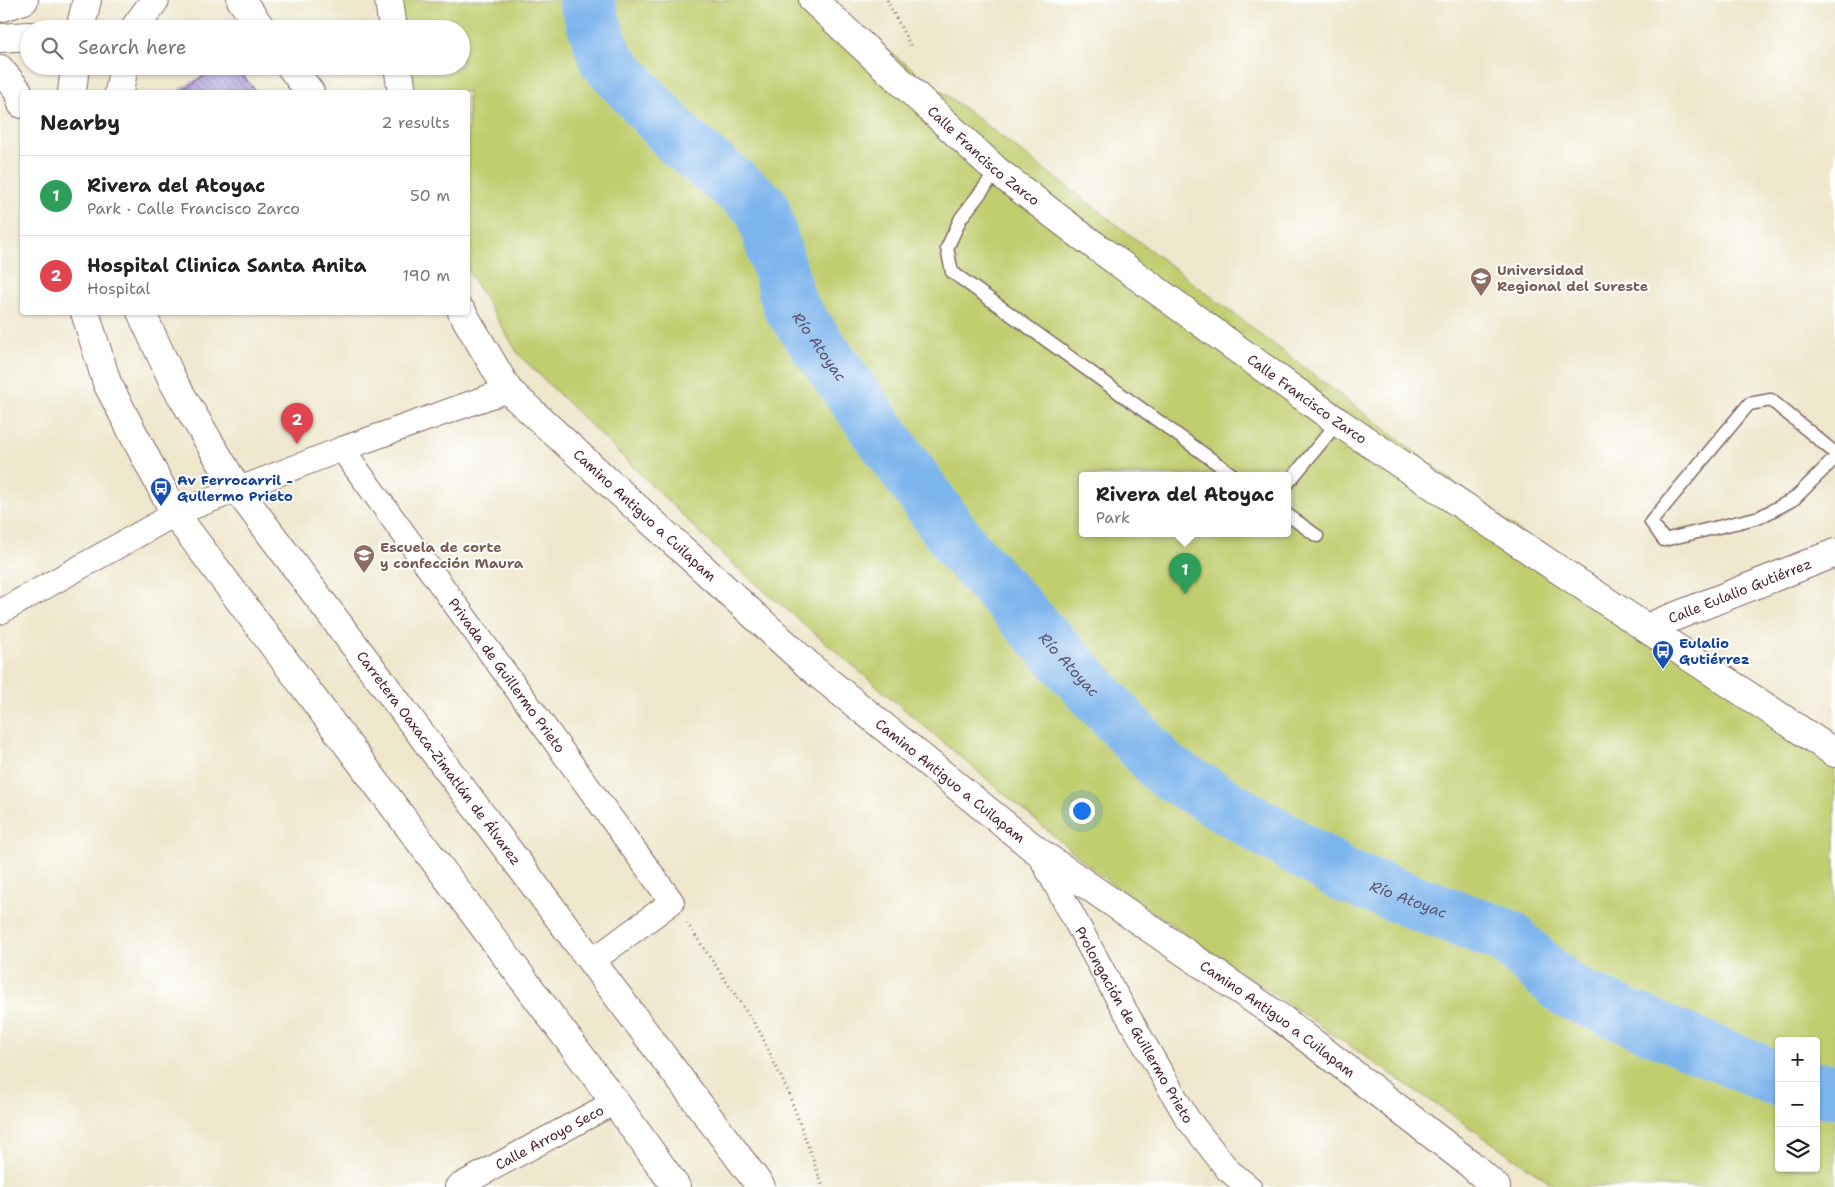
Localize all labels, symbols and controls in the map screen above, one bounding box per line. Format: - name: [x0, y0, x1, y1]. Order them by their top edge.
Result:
- search box: [20, 20, 470, 75]
- icon: search: [38, 34, 66, 62]
- text: Search here: [78, 35, 187, 60]
- street label: Calle Francisco Zarco: [924, 102, 1043, 209]
- text: Nearby: [40, 109, 120, 137]
- text: 2 results: [381, 112, 450, 133]
- text: Rivera del Atoyac: [87, 173, 265, 198]
- text: 1: [52, 185, 60, 206]
- text: 50 m: [410, 185, 450, 206]
- text: Park · Calle Francisco Zarco: [87, 198, 300, 219]
- text: Hospital Clinica Santa Anita: [87, 253, 366, 278]
- place label: Universidad Regional del Sureste: [1497, 261, 1648, 295]
- text: 2: [50, 265, 62, 286]
- text: 190 m: [403, 265, 450, 286]
- school or university icon: Universidad Regional del Sureste: [1469, 266, 1493, 297]
- text: Hospital: [87, 278, 150, 299]
- water label: Río Atoyac: [788, 308, 851, 386]
- street label: Calle Francisco Zarco: [1244, 350, 1370, 448]
- pin: 2: [281, 403, 313, 444]
- street label: Camino Antiguo a Cuilapam: [569, 445, 720, 585]
- place label: Av Ferrocarril - Gullermo Prieto: [177, 471, 293, 505]
- popup: [1079, 472, 1291, 537]
- bus stop icon: Av Ferrocarril - Gullermo Prieto: [149, 476, 173, 507]
- text: Rivera del Atoyac: [1096, 482, 1274, 507]
- text: Park: [1096, 507, 1130, 528]
- place label: Escuela de corte y confección Maura: [380, 538, 524, 572]
- school or university icon: Escuela de corte y confección Maura: [352, 543, 376, 574]
- pin: 1: [1169, 553, 1201, 594]
- street label: Calle Eulalio Gutiérrez: [1666, 554, 1814, 627]
- street label: Privada de Guillermo Prieto: [445, 594, 569, 756]
- water label: Río Atoyac: [1034, 628, 1104, 702]
- place label: Eulalio Gutiérrez: [1679, 634, 1750, 668]
- bus stop icon: Eulalio Gutiérrez: [1651, 639, 1675, 670]
- street label: Carretera Oaxaca-Zimatlán de Álvarez: [353, 647, 525, 869]
- street label: Camino Antiguo a Cuilapam: [872, 715, 1029, 847]
- your location: [1069, 798, 1095, 824]
- water label: Río Atoyac: [1367, 876, 1450, 923]
- street label: Prolongación de Guillermo Prieto: [1071, 923, 1197, 1127]
- street label: Camino Antiguo a Cuilapam: [1197, 956, 1359, 1081]
- map controls: [1775, 1037, 1820, 1172]
- button: +: [1775, 1037, 1820, 1082]
- button: −: [1775, 1082, 1820, 1127]
- street label: Calle Arroyo Seco: [492, 1101, 607, 1174]
- button: layers: [1775, 1127, 1820, 1172]

